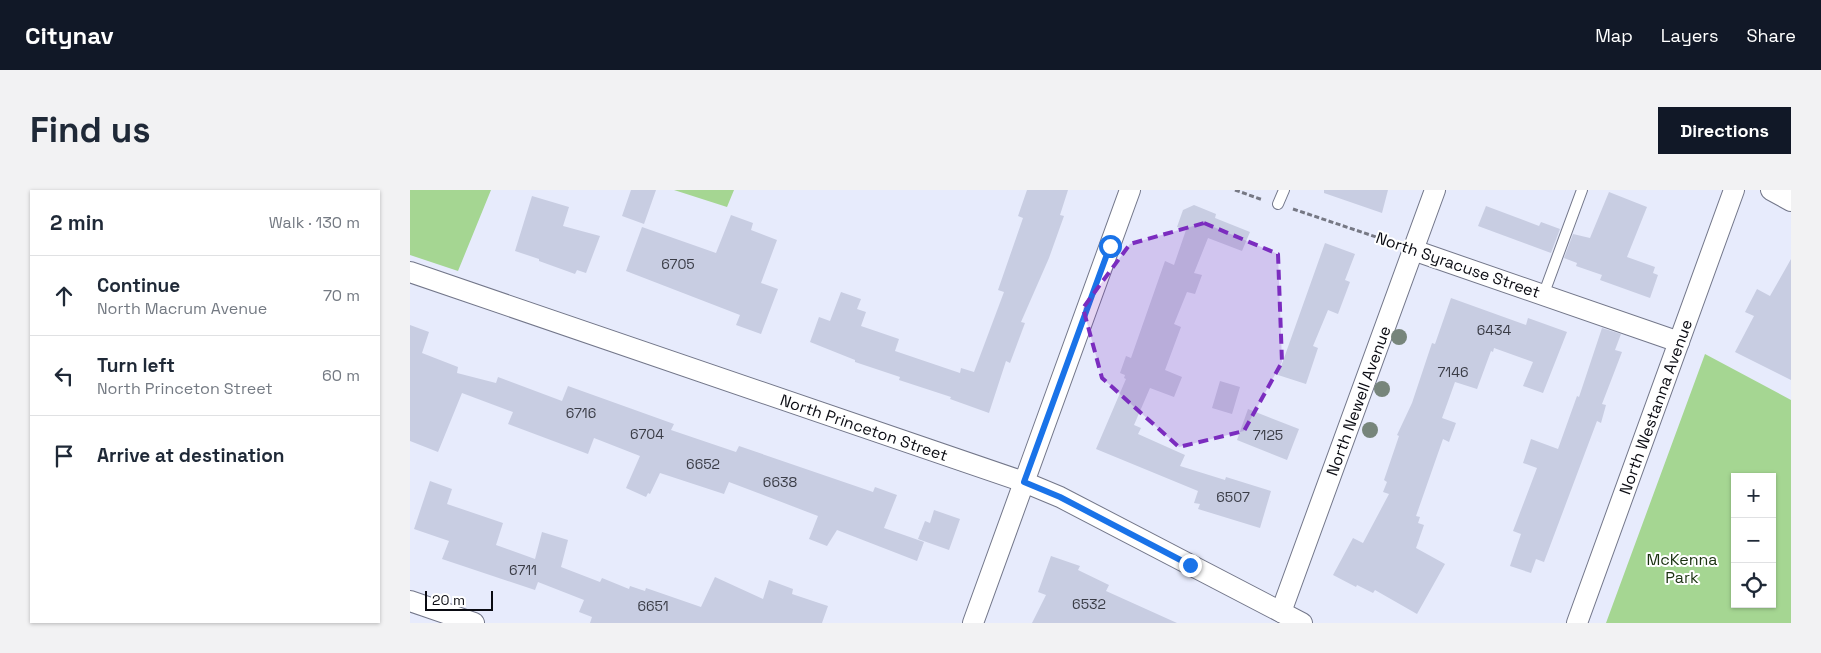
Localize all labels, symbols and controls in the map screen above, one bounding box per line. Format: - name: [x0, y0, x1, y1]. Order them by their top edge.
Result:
- text: Citynav: [25, 20, 114, 51]
- text: Map: [1595, 24, 1633, 47]
- text: Layers: [1661, 24, 1718, 47]
- text: Share: [1746, 24, 1796, 47]
- button: Directions: [1658, 107, 1791, 154]
- text: Find us: [30, 108, 151, 152]
- text: 2 min: [50, 209, 104, 236]
- text: Walk · 130 m: [269, 212, 360, 233]
- street label: North Syracuse Street: [1373, 227, 1543, 303]
- route start: [1099, 235, 1122, 258]
- house number: 6705: [661, 255, 695, 273]
- text: Continue: [97, 273, 180, 298]
- icon: ahead: [50, 282, 78, 310]
- text: 70 m: [323, 285, 360, 306]
- text: North Macrum Avenue: [97, 298, 267, 319]
- street label: North Westanna Avenue: [1614, 316, 1697, 497]
- house number: 6434: [1477, 321, 1512, 339]
- street label: North Newell Avenue: [1321, 323, 1395, 479]
- text: Turn left: [97, 353, 175, 378]
- icon: left: [50, 362, 78, 390]
- house number: 7146: [1438, 363, 1468, 381]
- text: 60 m: [322, 365, 360, 386]
- text: North Princeton Street: [97, 378, 273, 399]
- street label: North Princeton Street: [778, 389, 951, 466]
- house number: 6716: [566, 404, 596, 422]
- house number: 6704: [630, 425, 664, 443]
- house number: 7125: [1253, 426, 1283, 444]
- icon: arrive: [50, 442, 78, 470]
- text: Arrive at destination: [97, 443, 285, 468]
- house number: 6652: [686, 455, 720, 473]
- house number: 6638: [763, 473, 797, 491]
- map controls: [1731, 473, 1776, 608]
- button: +: [1731, 473, 1776, 518]
- house number: 6507: [1216, 488, 1250, 506]
- button: −: [1731, 518, 1776, 563]
- park label: McKenna Park: [1646, 549, 1718, 588]
- route end: [1179, 554, 1202, 577]
- house number: 6711: [509, 561, 537, 579]
- button: locate: [1731, 563, 1776, 608]
- scale bar: [425, 588, 492, 611]
- text: 20 m: [432, 591, 465, 609]
- house number: 6532: [1072, 595, 1106, 613]
- house number: 6651: [637, 597, 669, 615]

